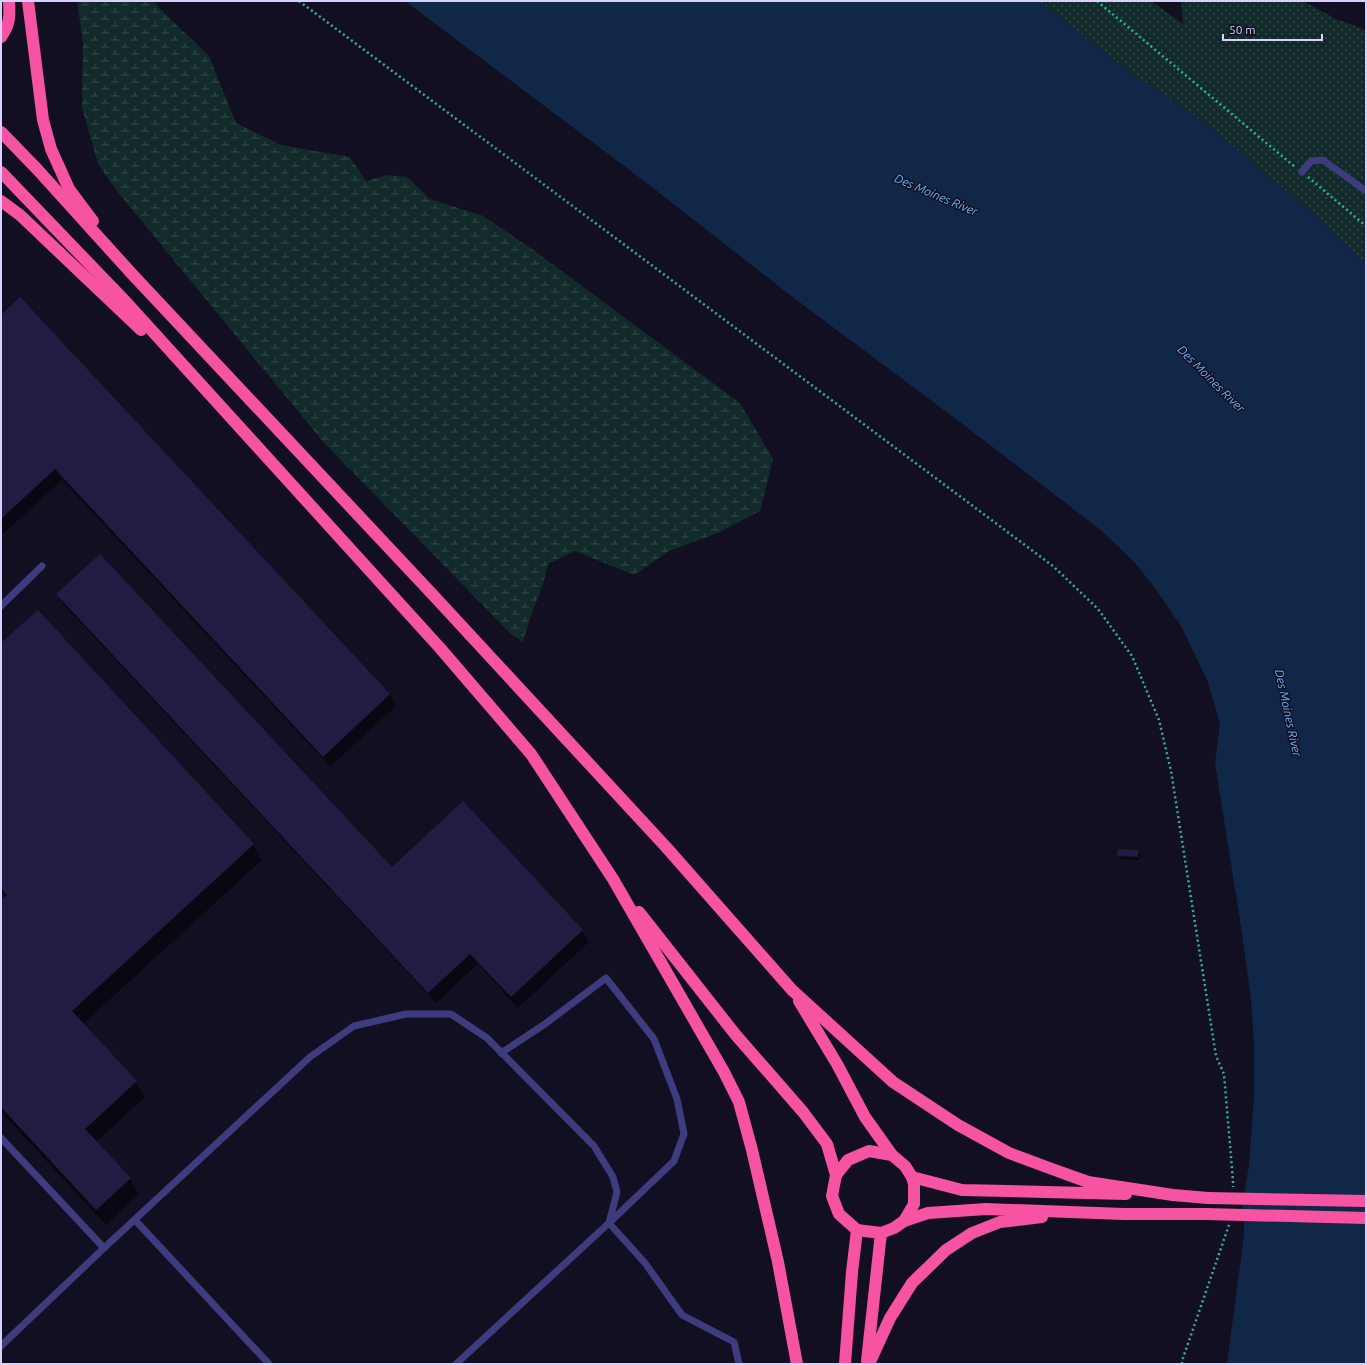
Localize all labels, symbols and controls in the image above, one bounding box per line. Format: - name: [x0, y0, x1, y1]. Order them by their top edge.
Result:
- scale bar: [1223, 16, 1322, 42]
- text: 50 m: [1229, 23, 1256, 36]
- water label: Des Moines River: [893, 171, 980, 218]
- water label: Des Moines River: [1175, 343, 1248, 415]
- water label: Des Moines River: [1273, 668, 1304, 758]

